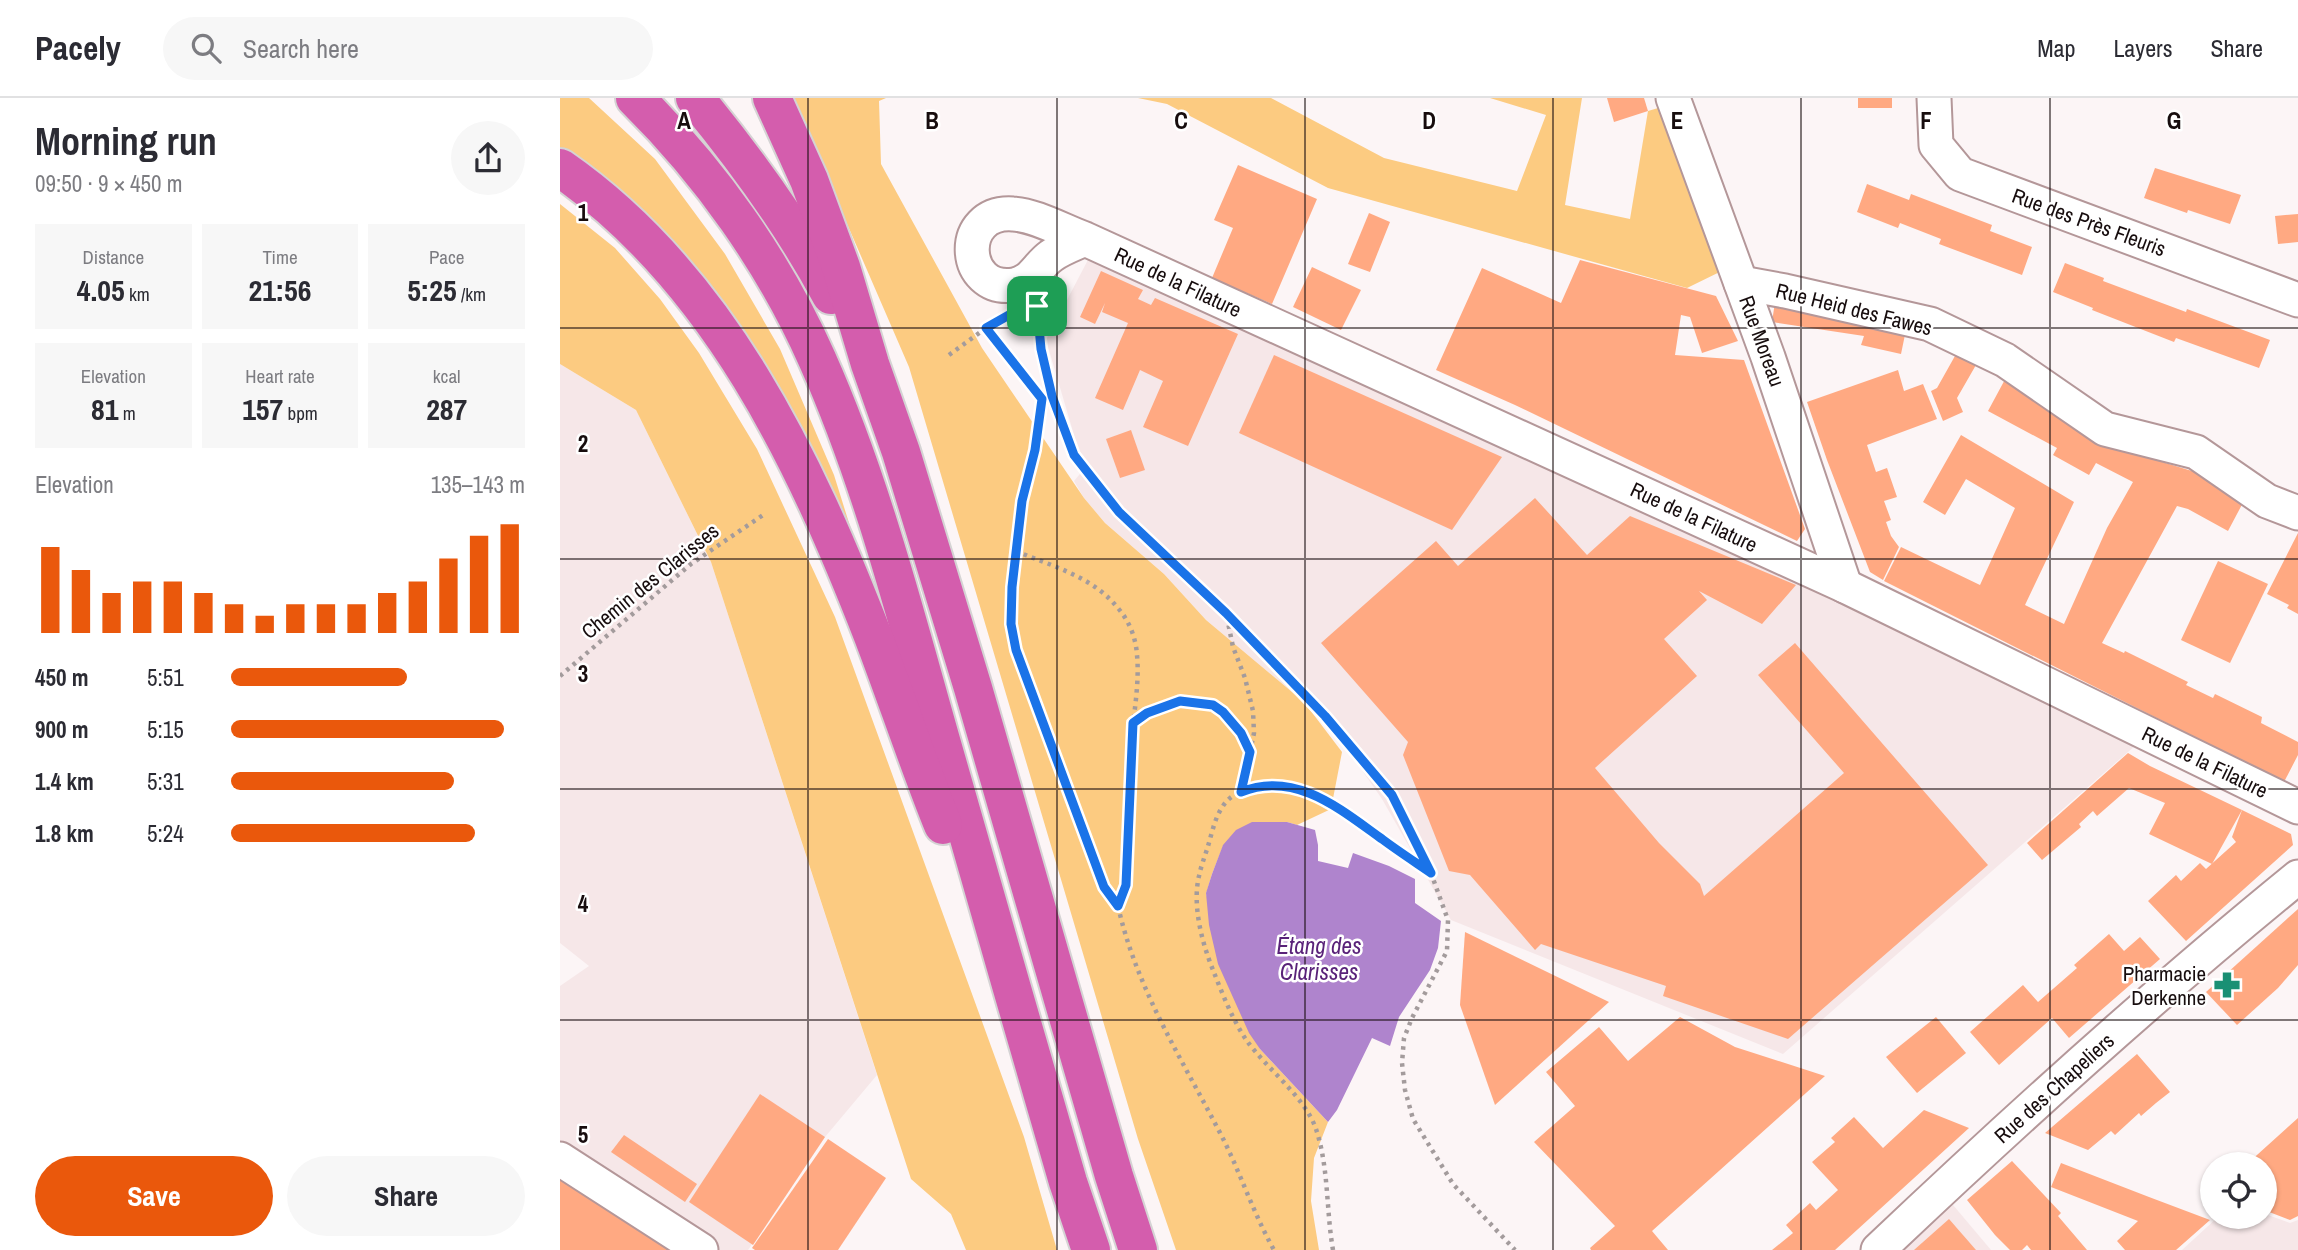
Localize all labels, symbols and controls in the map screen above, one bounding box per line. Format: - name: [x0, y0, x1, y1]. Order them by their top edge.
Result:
- search box: [163, 17, 653, 80]
- text: Pacely: [35, 26, 121, 70]
- icon: search: [187, 29, 225, 67]
- text: Search here: [243, 31, 359, 66]
- text: Map: [2037, 32, 2075, 64]
- text: Layers: [2113, 32, 2172, 64]
- text: Share: [2210, 32, 2263, 64]
- text: A: [677, 105, 691, 136]
- text: B: [925, 105, 939, 136]
- text: C: [1174, 105, 1188, 136]
- text: D: [1422, 105, 1436, 136]
- text: E: [1671, 105, 1683, 136]
- text: F: [1920, 105, 1932, 136]
- text: G: [2167, 105, 2181, 136]
- text: Morning run: [35, 116, 217, 167]
- button: share: [451, 121, 525, 195]
- text: 09:50 · 9 × 450 m: [35, 168, 182, 199]
- street label: Rue des Près Fleuris: [2008, 181, 2170, 263]
- text: 1: [578, 197, 589, 228]
- street label: Rue de la Filature: [1110, 240, 1246, 324]
- text: Distance: [83, 244, 144, 270]
- text: Time: [262, 244, 298, 270]
- text: Pace: [429, 244, 464, 270]
- text: 4.05: [77, 270, 125, 310]
- text: 21:56: [249, 270, 311, 310]
- text: 5:25: [407, 270, 457, 310]
- pin: [1007, 276, 1067, 336]
- street label: Rue Heid des Fawes: [1773, 276, 1935, 342]
- text: km: [125, 281, 150, 307]
- text: /km: [457, 281, 486, 307]
- icon: arrive: [1018, 287, 1056, 325]
- street label: Rue Moreau: [1732, 292, 1792, 390]
- text: Elevation: [81, 363, 146, 389]
- text: Heart rate: [245, 363, 315, 389]
- text: kcal: [433, 363, 461, 389]
- text: 81: [91, 389, 118, 429]
- text: 157: [242, 389, 283, 429]
- text: 287: [426, 389, 467, 429]
- text: m: [118, 400, 136, 426]
- text: bpm: [283, 400, 318, 426]
- text: 2: [578, 428, 588, 459]
- text: Elevation: [35, 469, 114, 500]
- text: 135–143 m: [431, 469, 525, 500]
- street label: Rue de la Filature: [1626, 475, 1762, 559]
- street label: Chemin des Clarisses: [575, 516, 725, 646]
- text: 3: [578, 658, 588, 689]
- text: 450 m: [35, 662, 88, 693]
- text: 5:51: [147, 662, 184, 693]
- text: 900 m: [35, 714, 88, 745]
- text: 5:15: [147, 714, 184, 745]
- street label: Rue de la Filature: [2137, 719, 2273, 805]
- text: 1.4 km: [35, 766, 94, 797]
- text: 5:31: [147, 766, 184, 797]
- text: 1.8 km: [35, 818, 94, 849]
- text: 5:24: [147, 818, 184, 849]
- text: 4: [578, 888, 589, 919]
- water label: Étang des Clarisses: [1277, 930, 1361, 987]
- place label: Pharmacie Derkenne: [2123, 959, 2206, 1012]
- pharmacy icon: Pharmacie Derkenne: [2212, 970, 2242, 1000]
- street label: Rue des Chapeliers: [1988, 1026, 2120, 1150]
- text: 5: [578, 1119, 588, 1150]
- map controls: [2200, 1152, 2277, 1229]
- button: locate: [2200, 1152, 2277, 1229]
- button: Save: [35, 1156, 273, 1236]
- button: Share: [287, 1156, 525, 1236]

